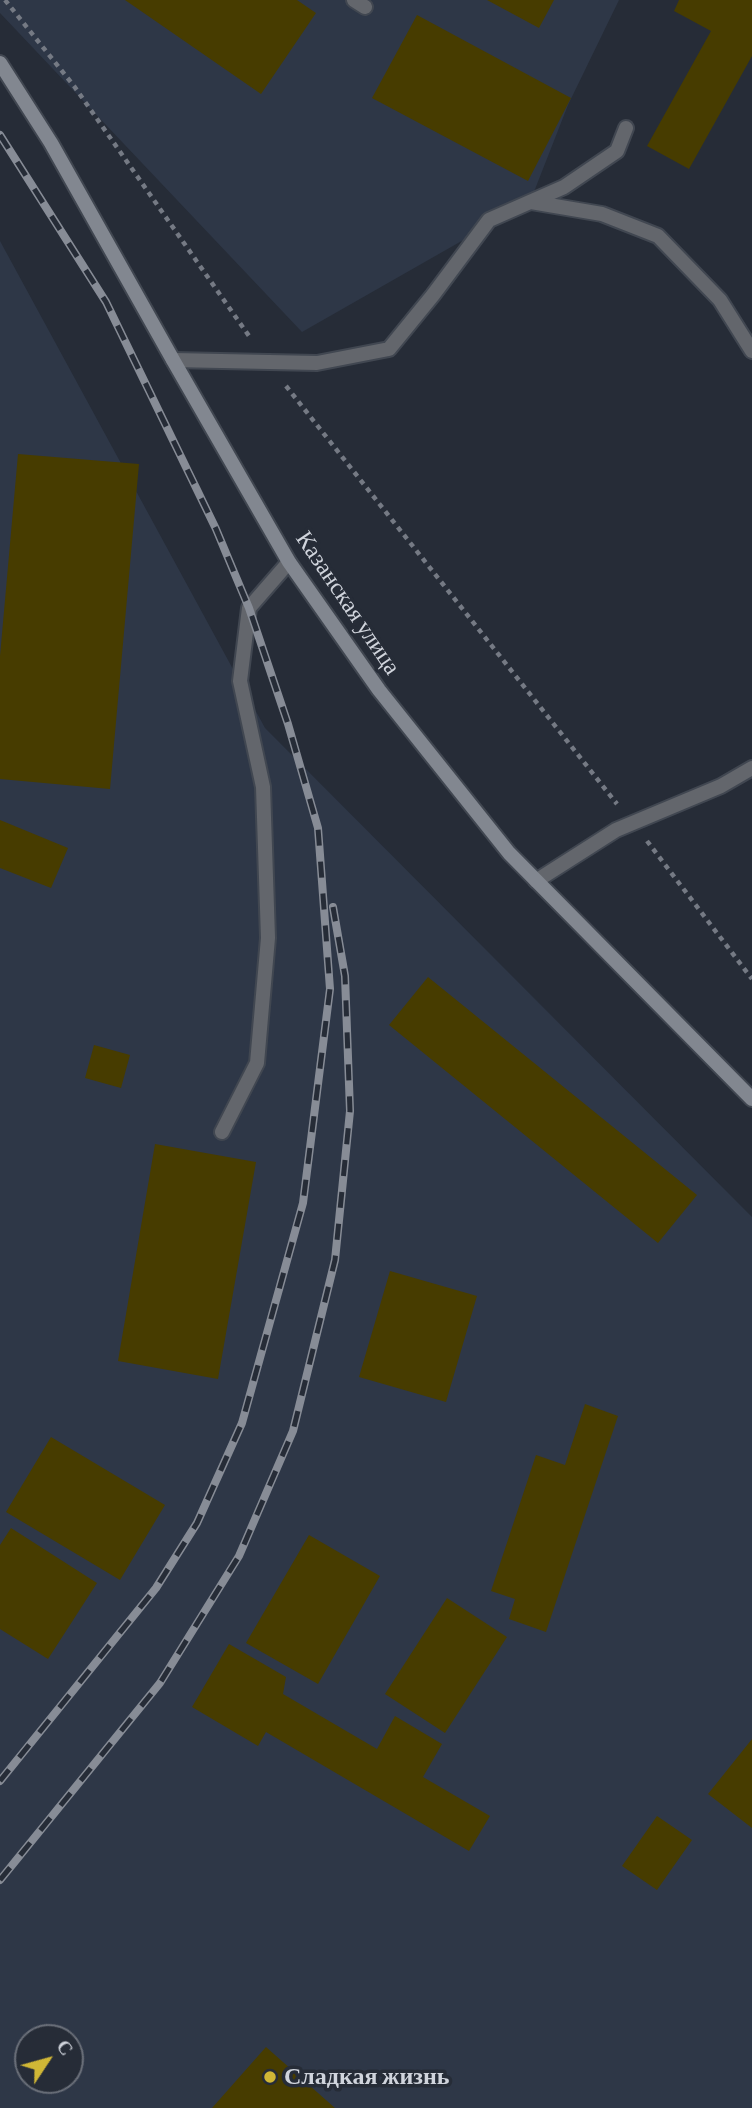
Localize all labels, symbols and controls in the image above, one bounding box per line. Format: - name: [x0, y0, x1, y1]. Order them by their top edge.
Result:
- street label: Казанская улица: [289, 526, 407, 680]
- north arrow: [14, 2024, 84, 2094]
- text: С: [52, 2036, 77, 2059]
- place label: Сладкая жизнь: [284, 2063, 449, 2091]
- marker: Сладкая жизнь: [262, 2069, 278, 2085]

